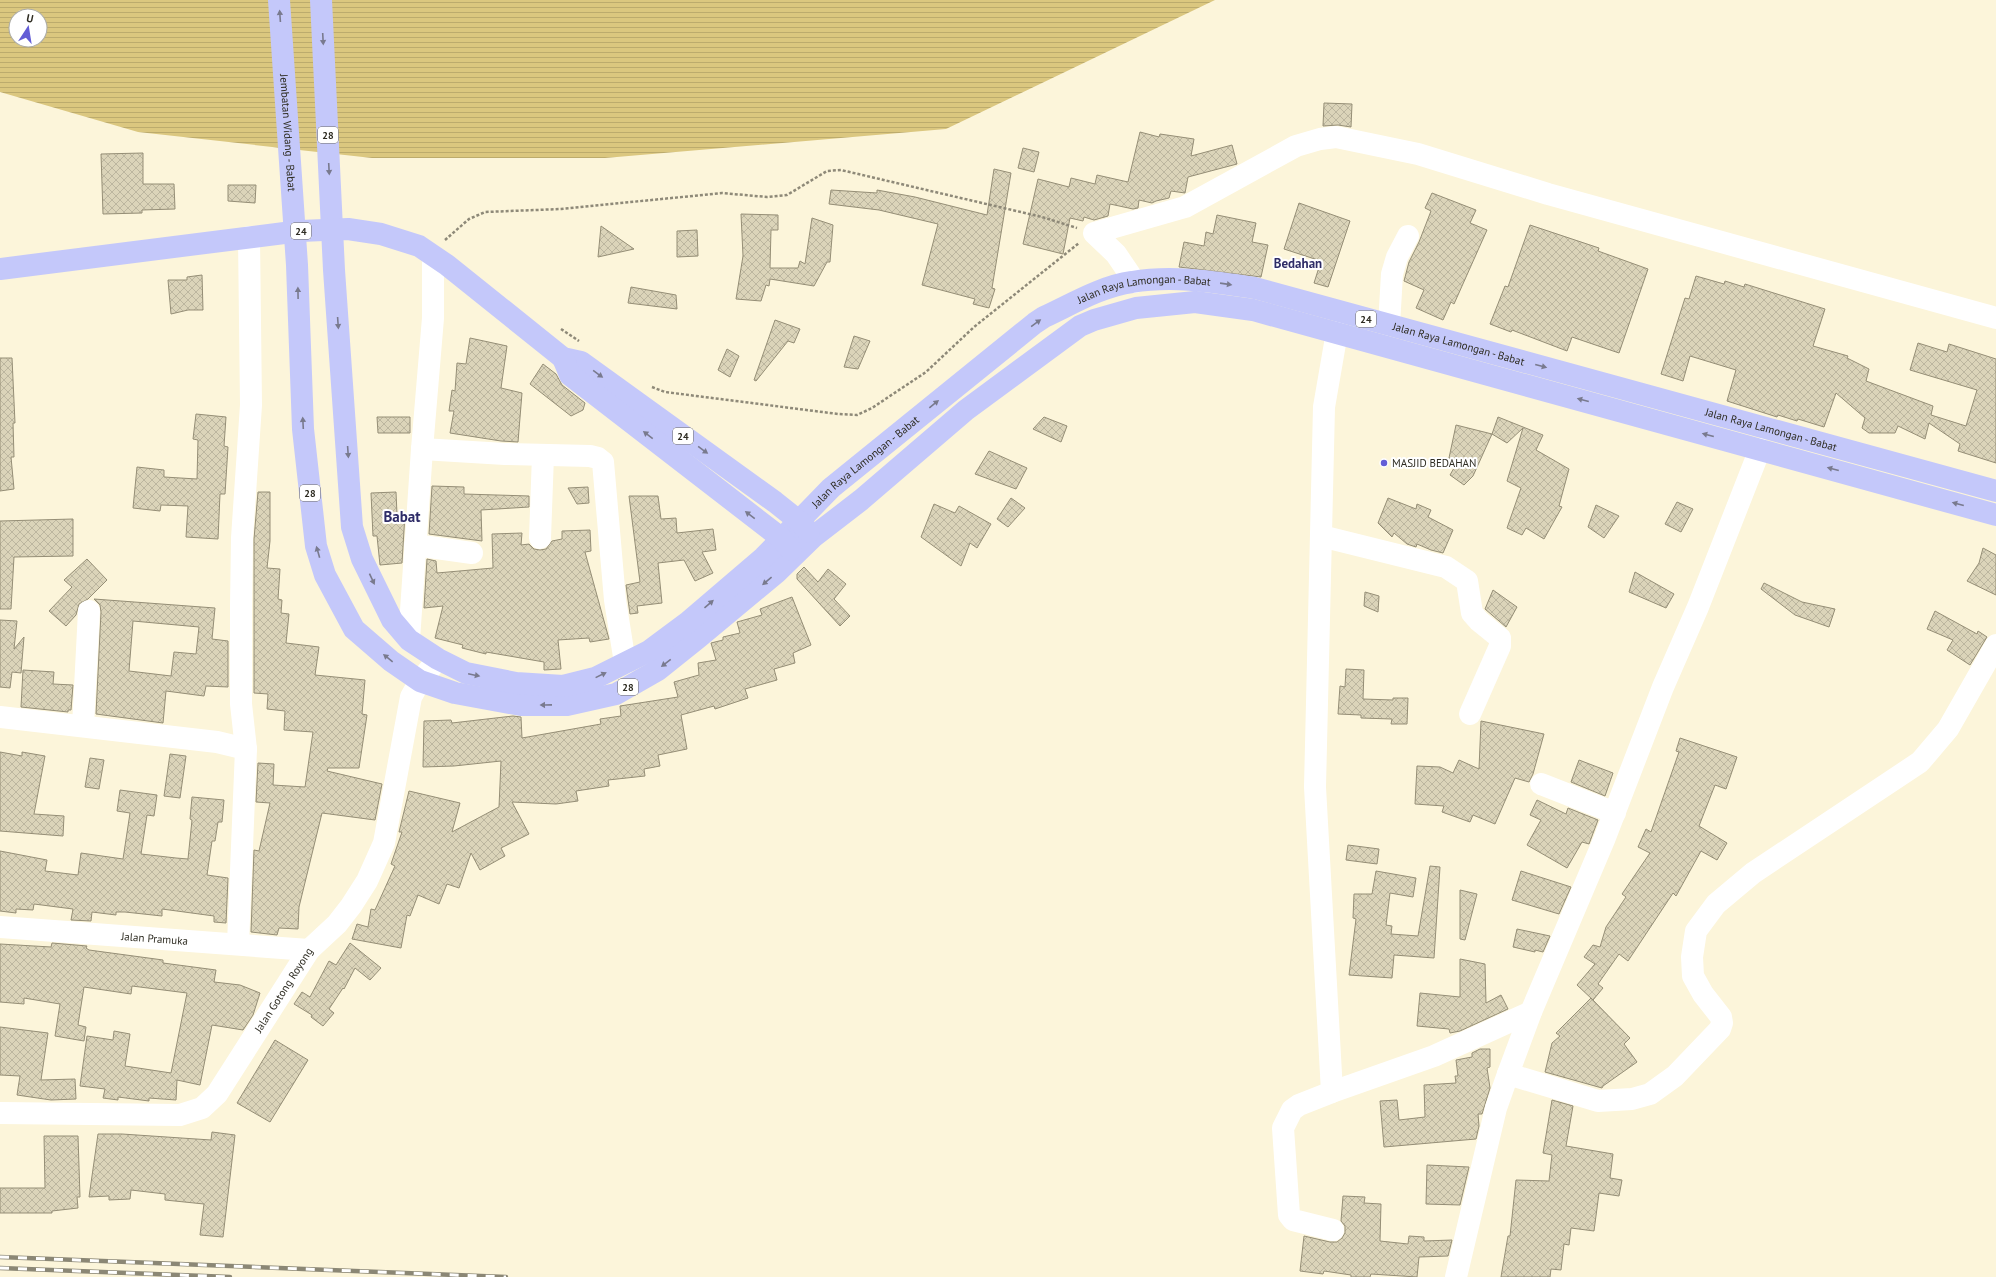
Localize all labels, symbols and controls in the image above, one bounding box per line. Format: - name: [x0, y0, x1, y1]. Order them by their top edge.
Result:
- north arrow: [8, 8, 48, 48]
- one-way arrow: [277, 9, 283, 22]
- text: U: [25, 11, 35, 26]
- one-way arrow: [320, 33, 326, 46]
- street label: Jembatan Widang - Babat: [277, 73, 299, 192]
- road number: 28: [318, 127, 338, 143]
- one-way arrow: [326, 163, 333, 175]
- road number: 24: [291, 223, 311, 239]
- district label: Bedahan: [1274, 255, 1322, 272]
- street label: Jalan Raya Lamongan - Babat: [1074, 272, 1212, 307]
- one-way arrow: [1220, 281, 1232, 287]
- one-way arrow: [295, 286, 301, 299]
- road number: 24: [1356, 311, 1376, 327]
- one-way arrow: [334, 317, 341, 329]
- one-way arrow: [1030, 319, 1041, 327]
- street label: Jalan Raya Lamongan - Babat: [1390, 319, 1526, 369]
- one-way arrow: [1535, 364, 1548, 370]
- one-way arrow: [592, 370, 603, 378]
- one-way arrow: [1576, 397, 1588, 403]
- one-way arrow: [929, 400, 940, 409]
- street label: Jalan Raya Lamongan - Babat: [1703, 404, 1839, 454]
- street label: Jalan Raya Lamongan - Babat: [808, 412, 922, 512]
- one-way arrow: [299, 417, 306, 429]
- road number: 24: [673, 428, 693, 444]
- one-way arrow: [642, 431, 653, 439]
- one-way arrow: [1702, 432, 1714, 438]
- one-way arrow: [344, 446, 351, 458]
- one-way arrow: [697, 446, 708, 454]
- place label: MASJID BEDAHAN: [1392, 456, 1476, 470]
- marker: MASJID BEDAHAN: [1379, 458, 1389, 468]
- one-way arrow: [1827, 466, 1839, 472]
- road number: 28: [300, 485, 320, 501]
- one-way arrow: [1952, 501, 1964, 507]
- district label: Babat: [383, 507, 421, 526]
- one-way arrow: [745, 510, 756, 519]
- one-way arrow: [315, 546, 321, 558]
- one-way arrow: [369, 573, 375, 584]
- one-way arrow: [761, 576, 772, 585]
- one-way arrow: [704, 599, 714, 609]
- one-way arrow: [383, 654, 393, 663]
- one-way arrow: [661, 659, 671, 667]
- one-way arrow: [468, 672, 480, 678]
- one-way arrow: [595, 672, 607, 678]
- road number: 28: [618, 679, 638, 695]
- one-way arrow: [539, 702, 552, 708]
- street label: Jalan Pramuka: [120, 929, 188, 948]
- street label: Jalan Gotong Royong: [251, 945, 316, 1036]

